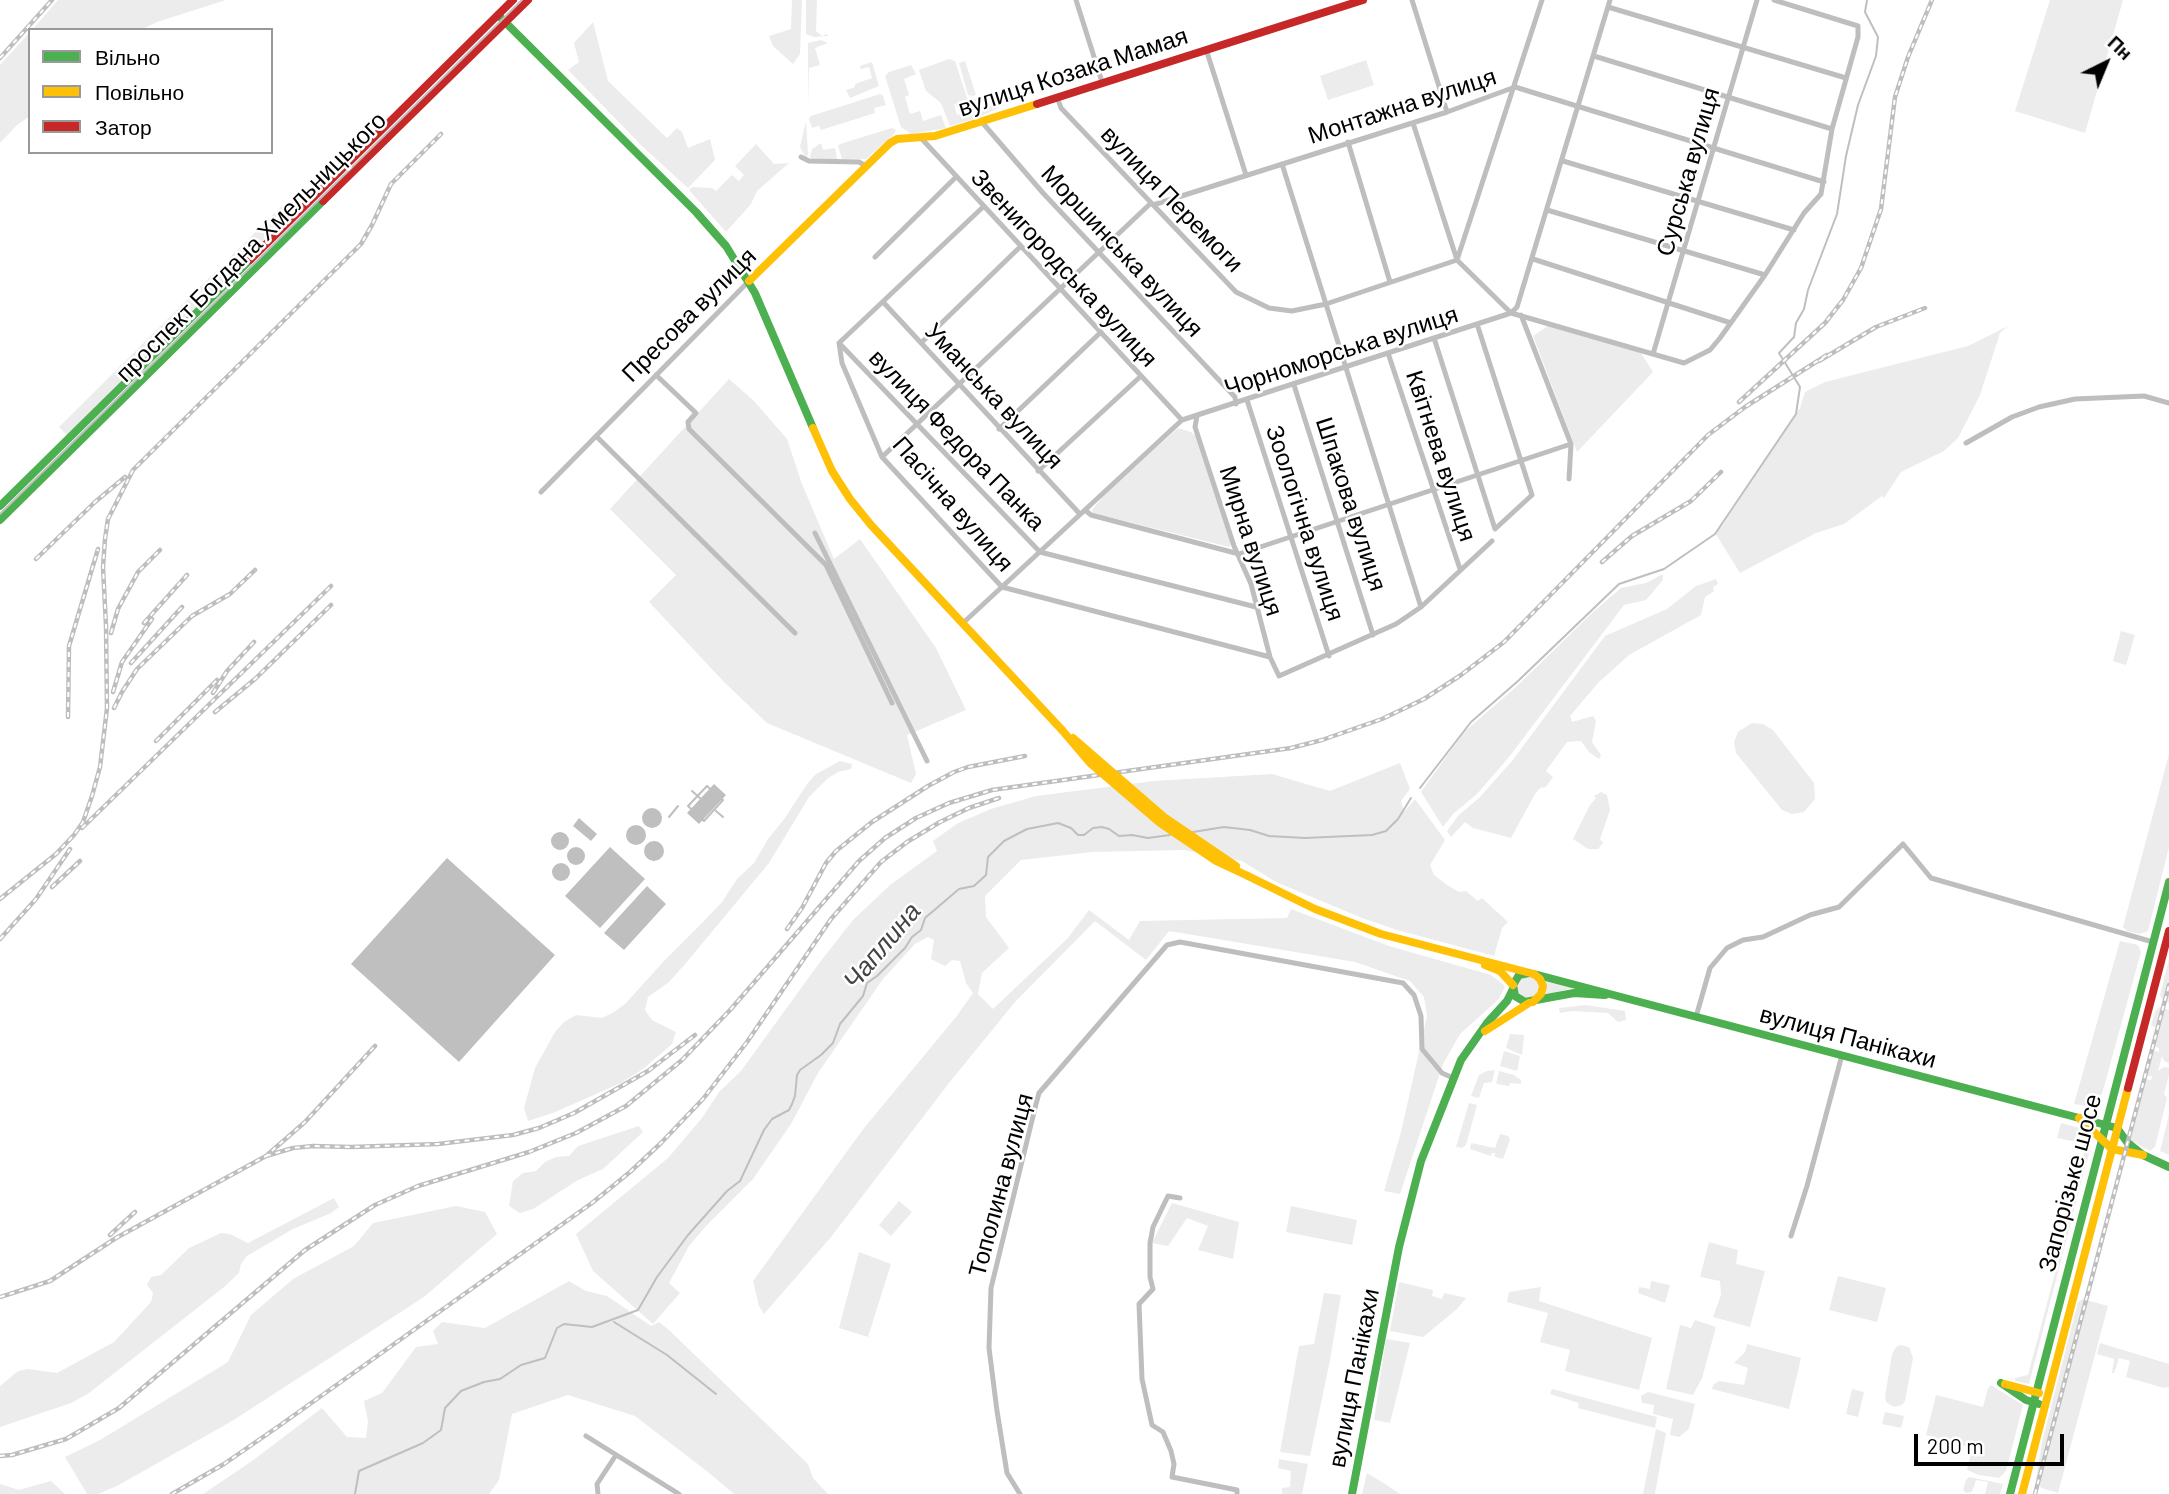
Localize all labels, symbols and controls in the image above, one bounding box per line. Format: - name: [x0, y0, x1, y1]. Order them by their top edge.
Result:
- street label: вулиця Козака Мамая: [955, 21, 1191, 123]
- legend: [28, 28, 273, 154]
- north arrow: [2071, 28, 2141, 98]
- text: Пн: [2104, 30, 2138, 64]
- text: Вільно: [95, 44, 160, 69]
- street label: Монтажна вулиця: [1304, 62, 1500, 150]
- text: Повільно: [95, 79, 184, 104]
- street label: Сурська вулиця: [1650, 84, 1726, 260]
- street label: проспект Богдана Хмельницького: [110, 106, 392, 388]
- text: Затор: [95, 114, 152, 139]
- street label: вулиця Перемоги: [1095, 120, 1249, 278]
- street label: Моршинська вулиця: [1035, 159, 1209, 343]
- street label: Звенигородська вулиця: [965, 163, 1163, 373]
- street label: Пресова вулиця: [616, 242, 762, 388]
- street label: Чорноморська вулиця: [1221, 300, 1461, 402]
- street label: Уманська вулиця: [919, 317, 1069, 475]
- street label: вулиця Федора Панка: [863, 343, 1051, 537]
- street label: Квітнева вулиця: [1400, 367, 1482, 545]
- street label: Шпакова вулиця: [1309, 414, 1393, 594]
- street label: Зоологічна вулиця: [1260, 421, 1350, 625]
- street label: Пасічна вулиця: [886, 431, 1020, 577]
- street label: Мирна вулиця: [1213, 462, 1289, 620]
- water label: Чаплина: [837, 896, 927, 996]
- street label: вулиця Панікахи: [1757, 1000, 1939, 1074]
- street label: Тополина вулиця: [963, 1090, 1039, 1280]
- street label: Запорізьке шосе: [2032, 1091, 2108, 1275]
- street label: вулиця Панікахи: [1323, 1286, 1385, 1470]
- scale bar: [1917, 1420, 2068, 1464]
- text: 200 m: [1927, 1433, 1984, 1458]

